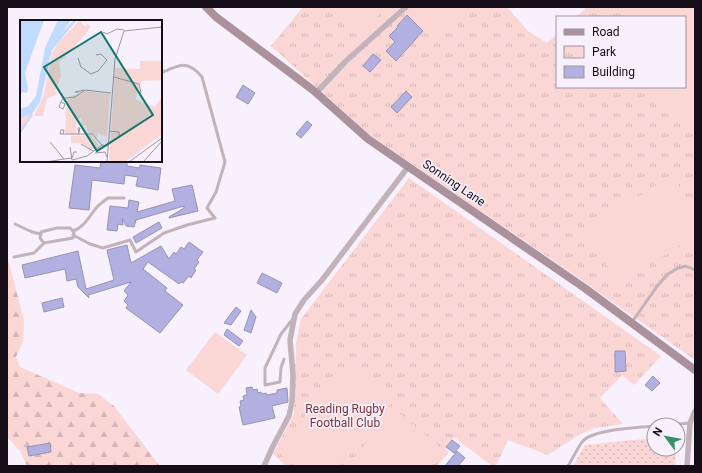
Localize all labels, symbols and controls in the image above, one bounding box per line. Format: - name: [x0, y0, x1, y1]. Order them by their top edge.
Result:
- legend: [556, 16, 686, 88]
- inset map: [20, 20, 162, 162]
- text: Road: [592, 25, 620, 39]
- text: Park: [592, 45, 617, 59]
- text: Building: [592, 65, 635, 79]
- street label: Sonning Lane: [420, 157, 488, 209]
- park label: Reading Rugby Football Club: [305, 402, 385, 430]
- north arrow: [646, 417, 686, 457]
- text: N: [650, 425, 666, 439]

